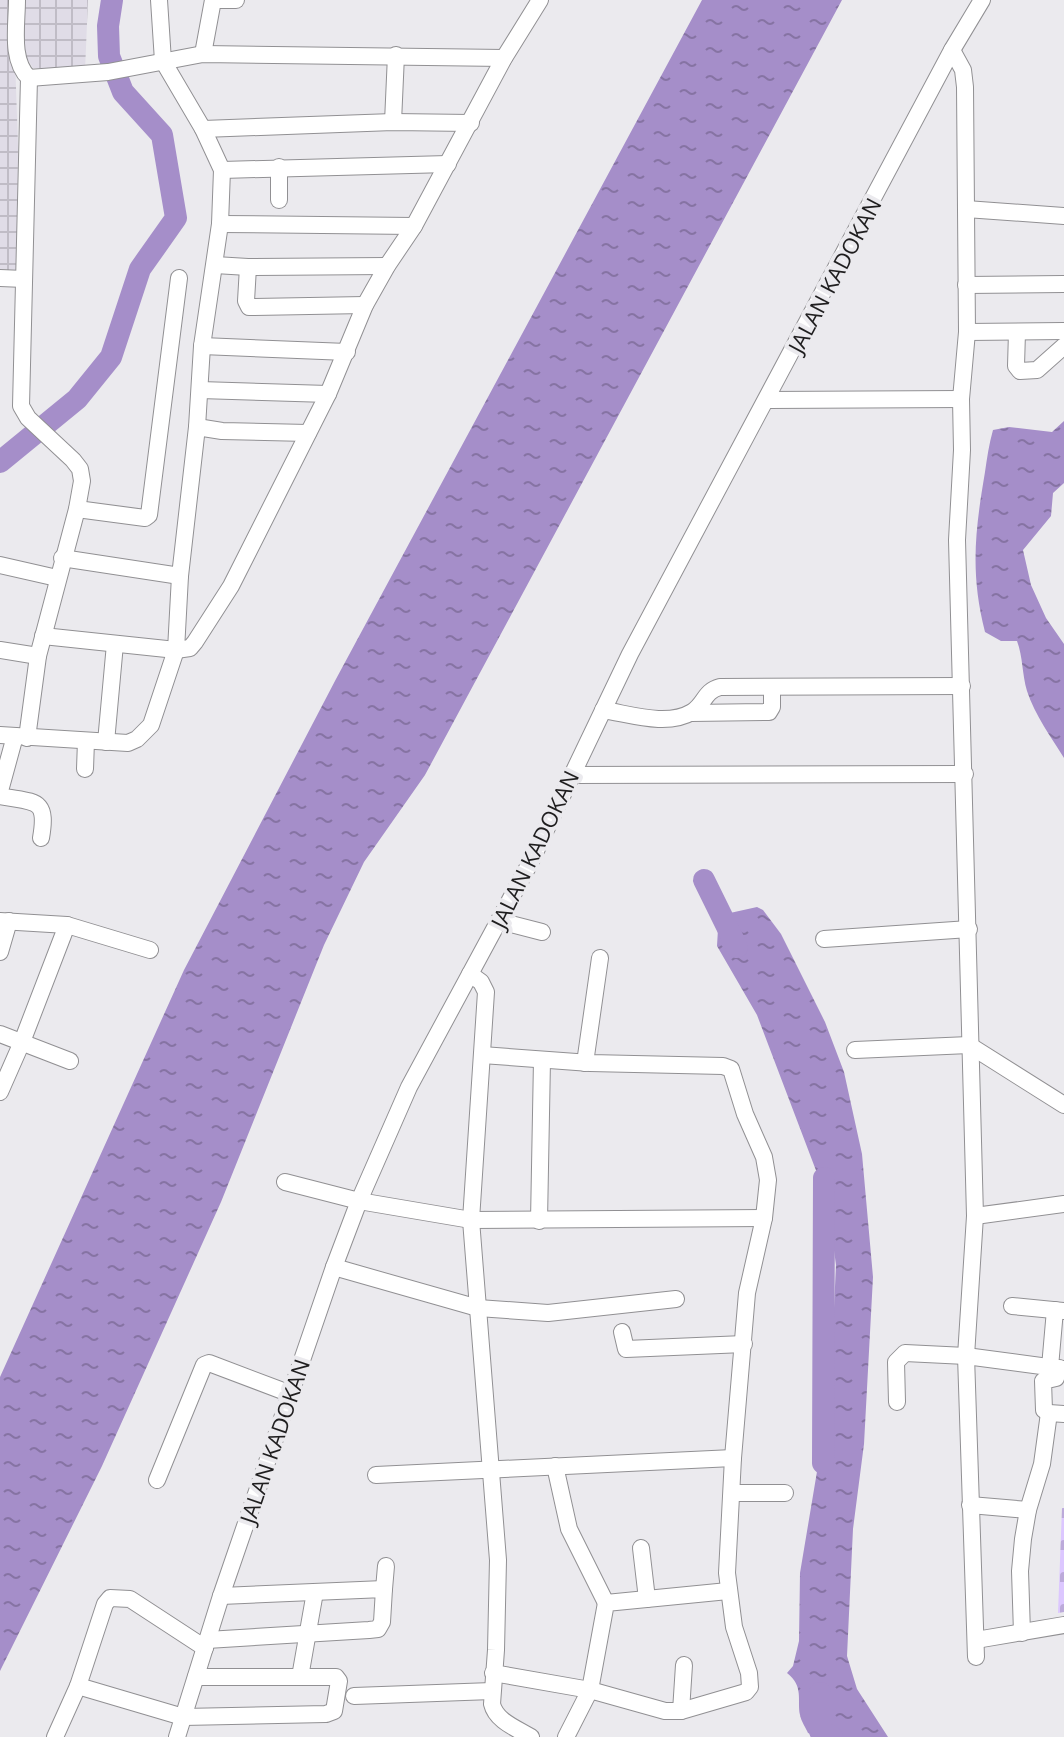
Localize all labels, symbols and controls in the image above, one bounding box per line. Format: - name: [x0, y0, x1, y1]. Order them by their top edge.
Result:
- street label: JALAN KADOKAN: [779, 192, 888, 360]
- street label: JALAN KADOKAN: [482, 765, 585, 935]
- street label: JALAN KADOKAN: [231, 1355, 316, 1529]

